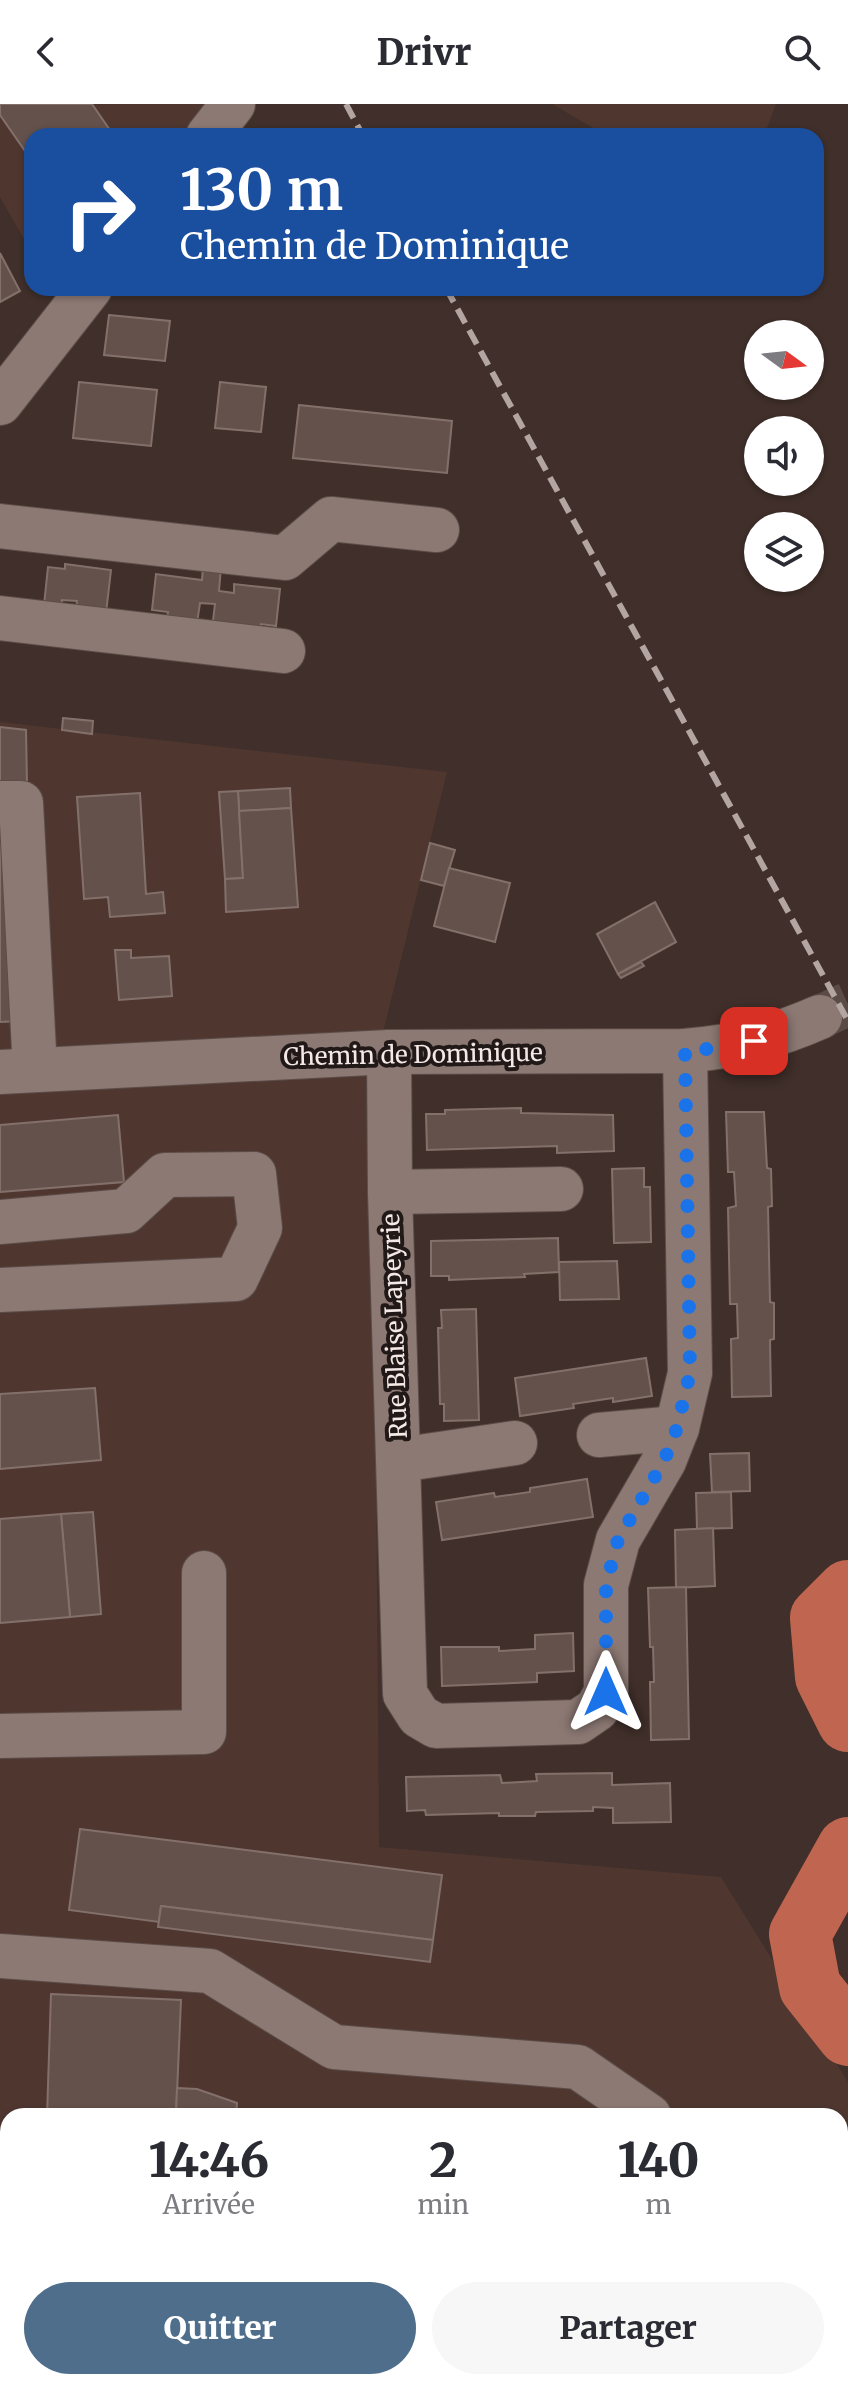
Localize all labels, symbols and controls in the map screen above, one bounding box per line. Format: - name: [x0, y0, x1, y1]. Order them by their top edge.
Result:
- icon: back: [24, 30, 68, 74]
- text: Drivr: [377, 30, 471, 75]
- icon: search: [780, 30, 824, 74]
- text: 130 m: [180, 155, 343, 225]
- icon: right: [48, 160, 152, 264]
- text: Chemin de Dominique: [180, 224, 569, 269]
- north arrow: [744, 320, 824, 400]
- map controls: [744, 320, 824, 592]
- button: sound: [744, 416, 824, 496]
- button: layers: [744, 512, 824, 592]
- pin: [720, 1007, 788, 1075]
- icon: arrive: [732, 1019, 776, 1063]
- street label: Chemin de Dominique: [283, 1037, 543, 1072]
- street label: Rue Blaise Lapeyrie: [375, 1213, 414, 1439]
- position arrow: [564, 1650, 648, 1734]
- text: 14:46: [148, 2130, 269, 2190]
- text: 2: [429, 2130, 457, 2190]
- text: 140: [617, 2130, 700, 2190]
- text: Arrivée: [163, 2188, 255, 2221]
- text: min: [418, 2188, 469, 2221]
- text: m: [646, 2188, 671, 2221]
- button: Quitter: [24, 2282, 416, 2374]
- button: Partager: [432, 2282, 824, 2374]

